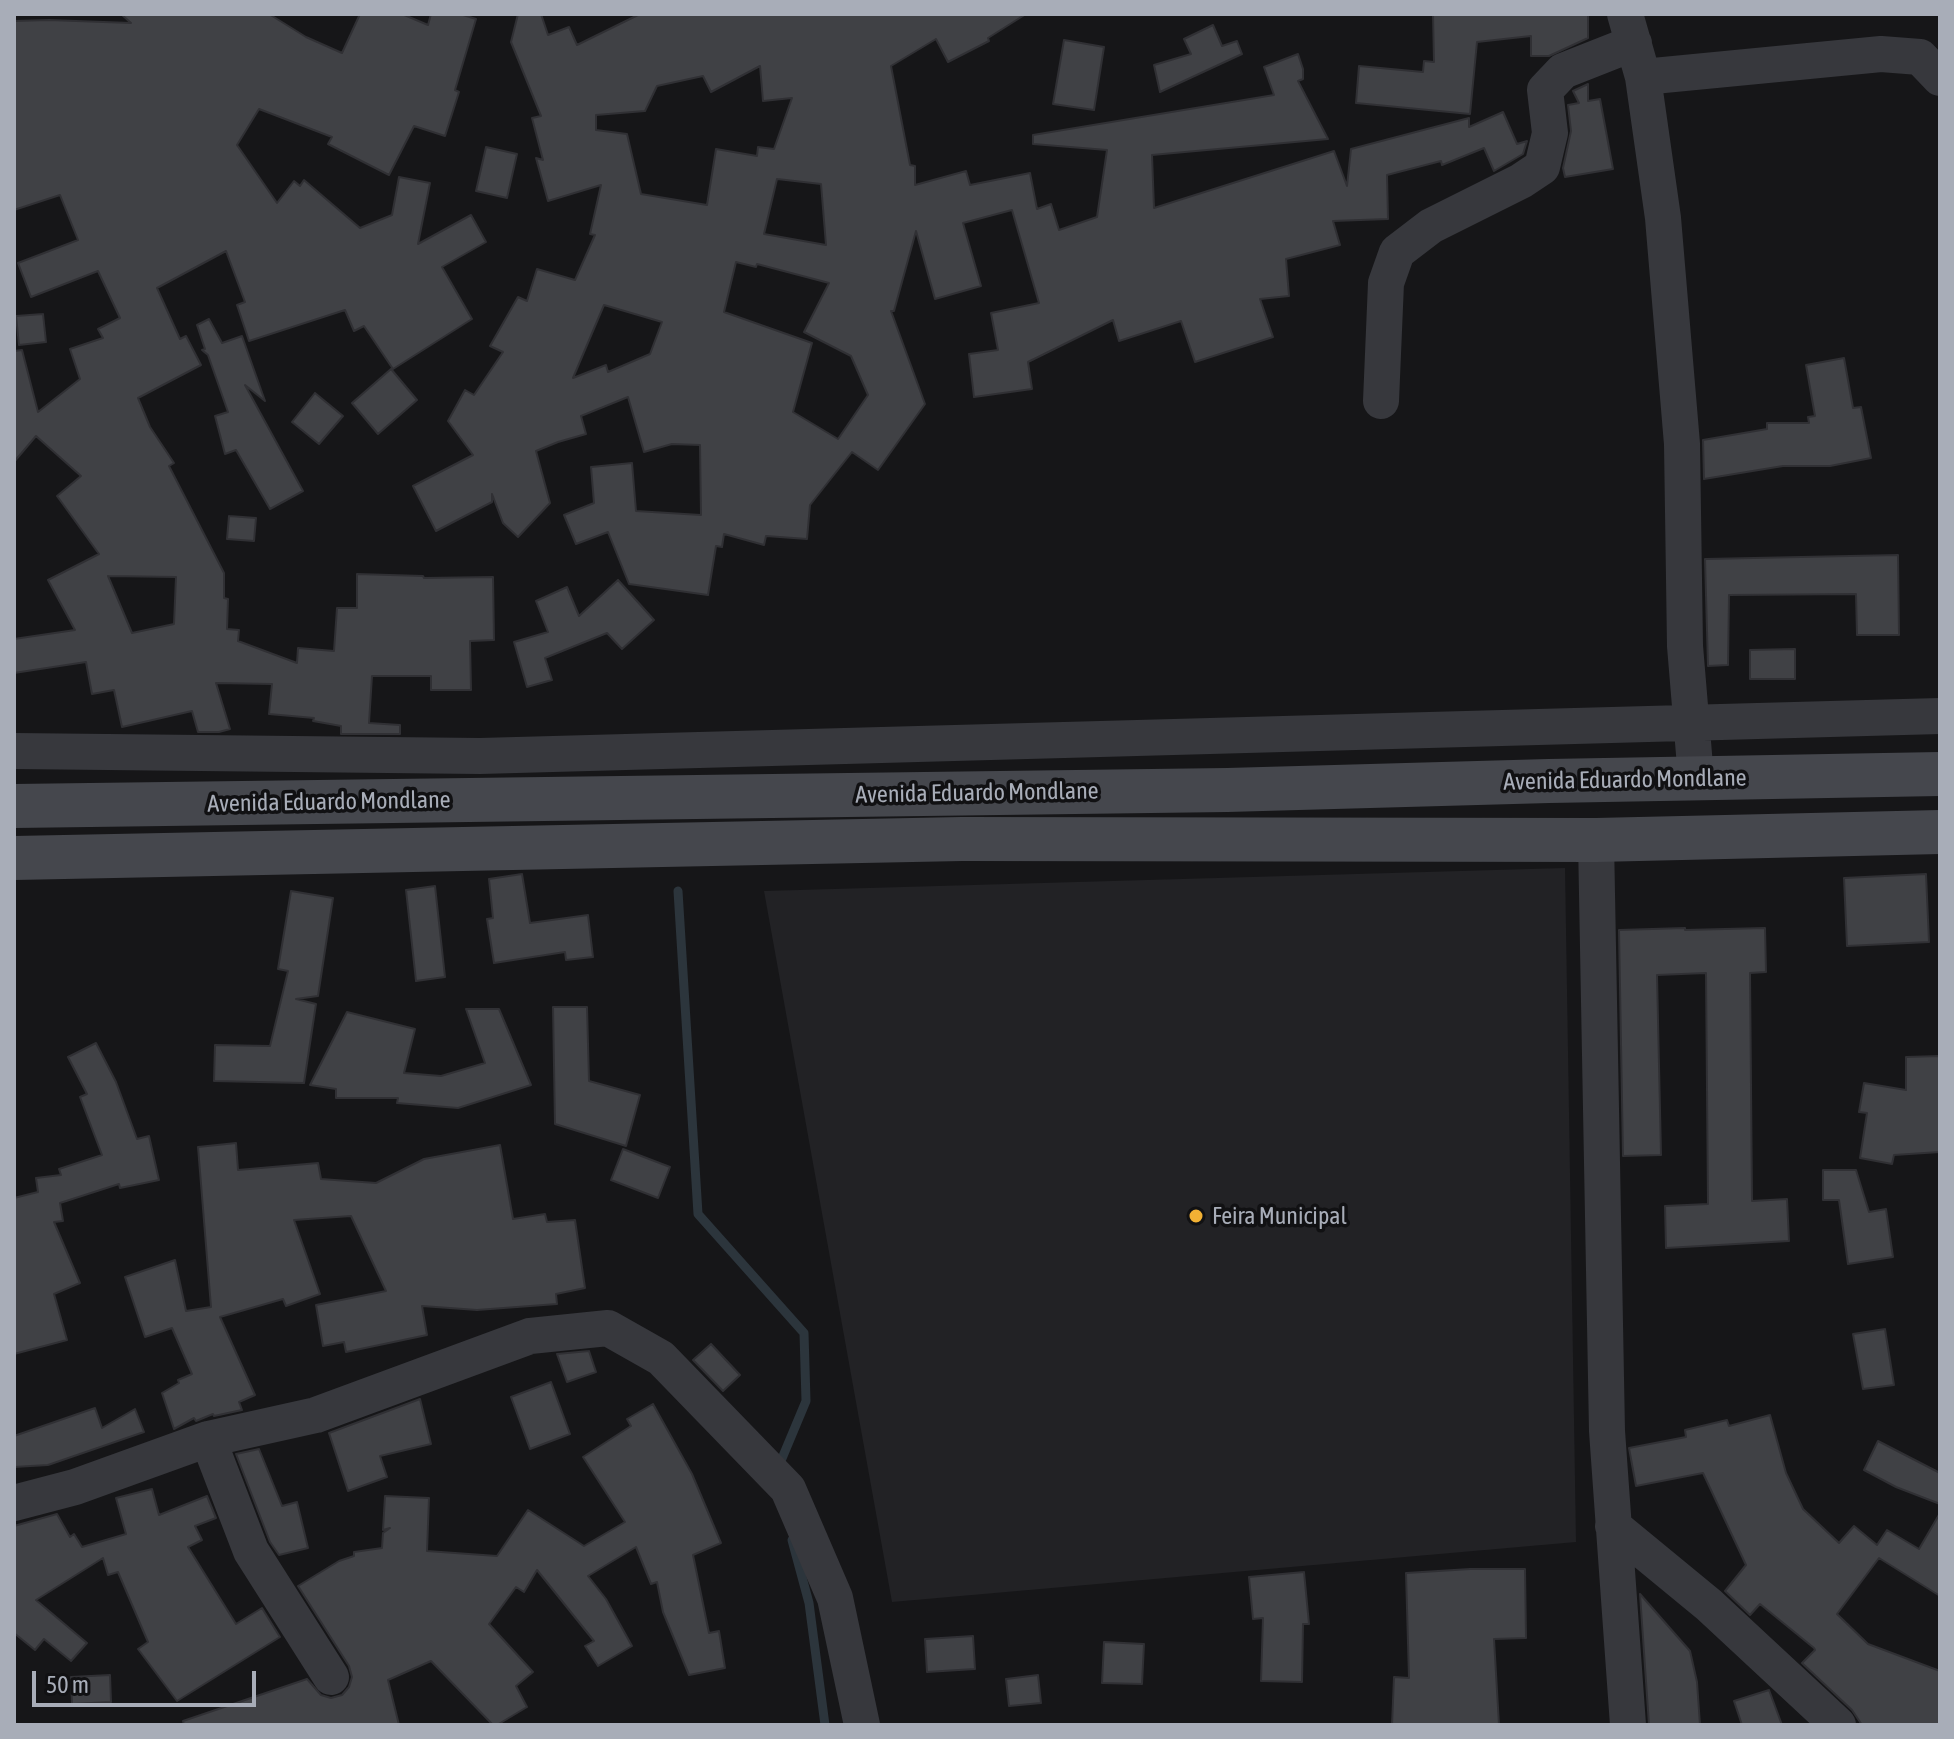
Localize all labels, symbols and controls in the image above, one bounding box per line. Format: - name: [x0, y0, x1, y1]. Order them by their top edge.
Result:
- street label: Avenida Eduardo Mondlane: [1503, 763, 1747, 797]
- street label: Avenida Eduardo Mondlane: [855, 776, 1099, 810]
- street label: Avenida Eduardo Mondlane: [207, 785, 451, 819]
- place label: Feira Municipal: [1212, 1202, 1347, 1230]
- marker: Feira Municipal: [1187, 1207, 1205, 1225]
- scale bar: [36, 1655, 260, 1705]
- text: 50 m: [46, 1671, 89, 1698]

